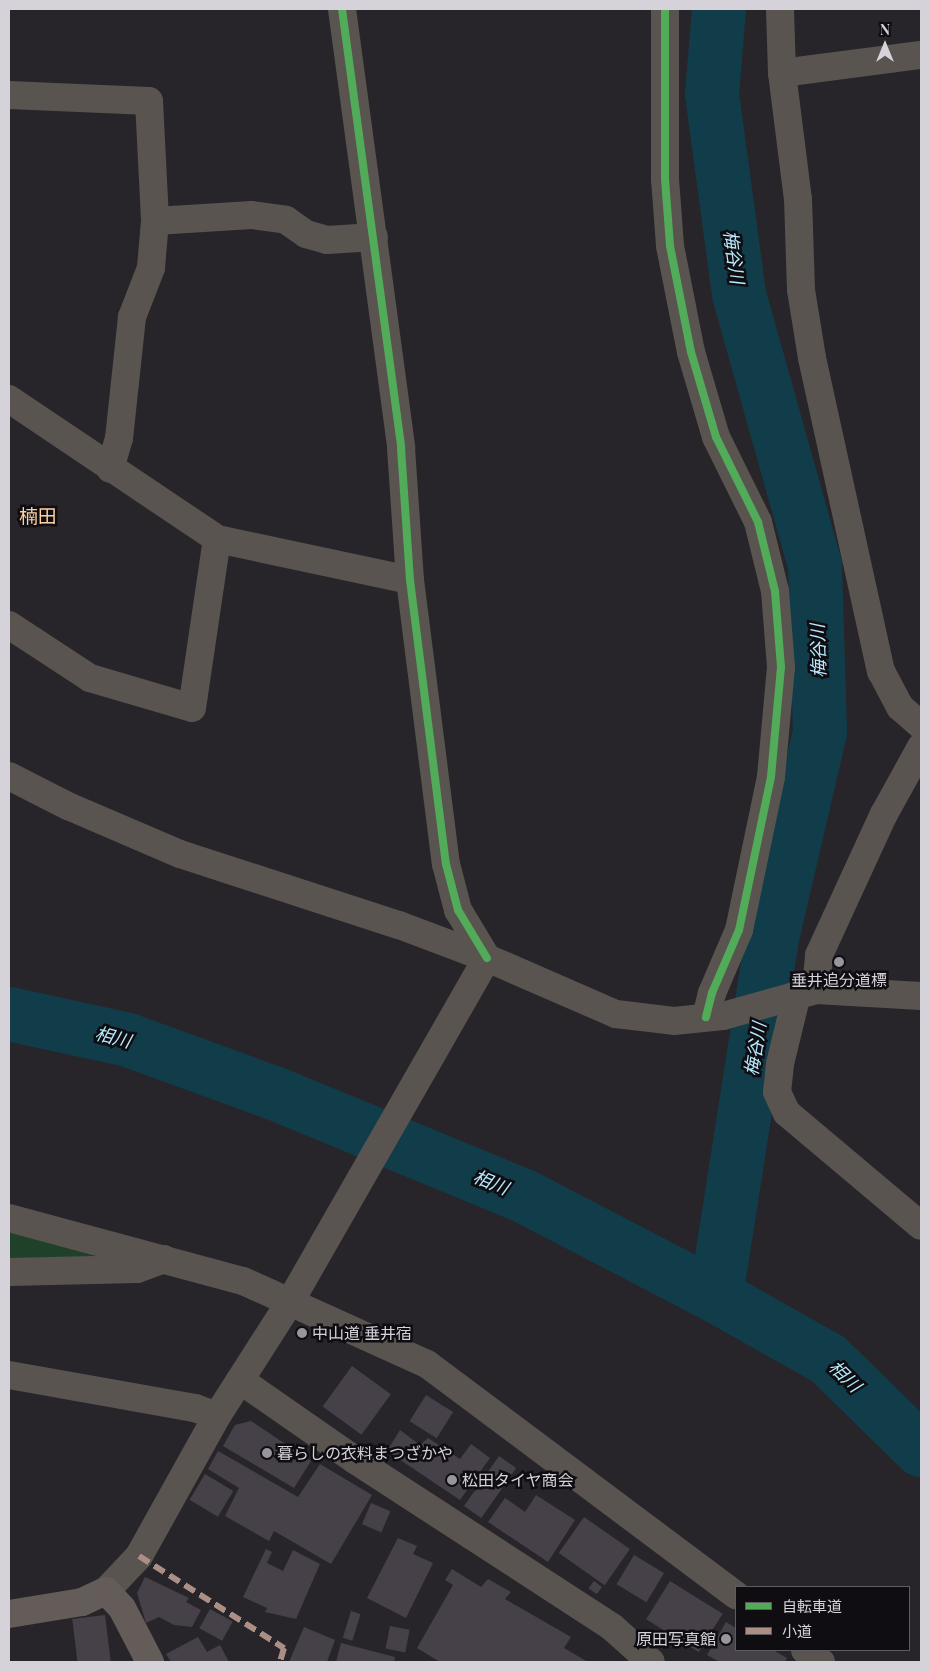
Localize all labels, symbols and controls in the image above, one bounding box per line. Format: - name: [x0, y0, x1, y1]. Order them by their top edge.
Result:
- north arrow: [860, 20, 910, 70]
- text: N: [880, 20, 890, 39]
- water label: 梅谷川: [720, 229, 748, 285]
- district label: 楠田: [19, 505, 57, 527]
- water label: 梅谷川: [806, 624, 830, 678]
- marker: 垂井追分道標: [833, 956, 845, 968]
- place label: 垂井追分道標: [791, 970, 887, 990]
- water label: 梅谷川: [740, 1021, 770, 1077]
- water label: 相川: [93, 1022, 133, 1052]
- water label: 相川: [470, 1165, 512, 1199]
- place label: 中山道 垂井宿: [312, 1323, 412, 1343]
- marker: 中山道 垂井宿: [296, 1327, 308, 1339]
- water label: 相川: [825, 1356, 865, 1396]
- place label: 暮らしの衣料まつざかや: [277, 1443, 453, 1463]
- marker: 暮らしの衣料まつざかや: [261, 1447, 273, 1459]
- place label: 松田タイヤ商会: [462, 1470, 574, 1490]
- marker: 松田タイヤ商会: [446, 1474, 458, 1486]
- legend: [735, 1586, 910, 1651]
- text: 自転車道: [782, 1596, 842, 1616]
- text: 小道: [782, 1621, 812, 1641]
- place label: 原田写真館: [636, 1629, 716, 1649]
- marker: 原田写真館: [720, 1633, 732, 1645]

